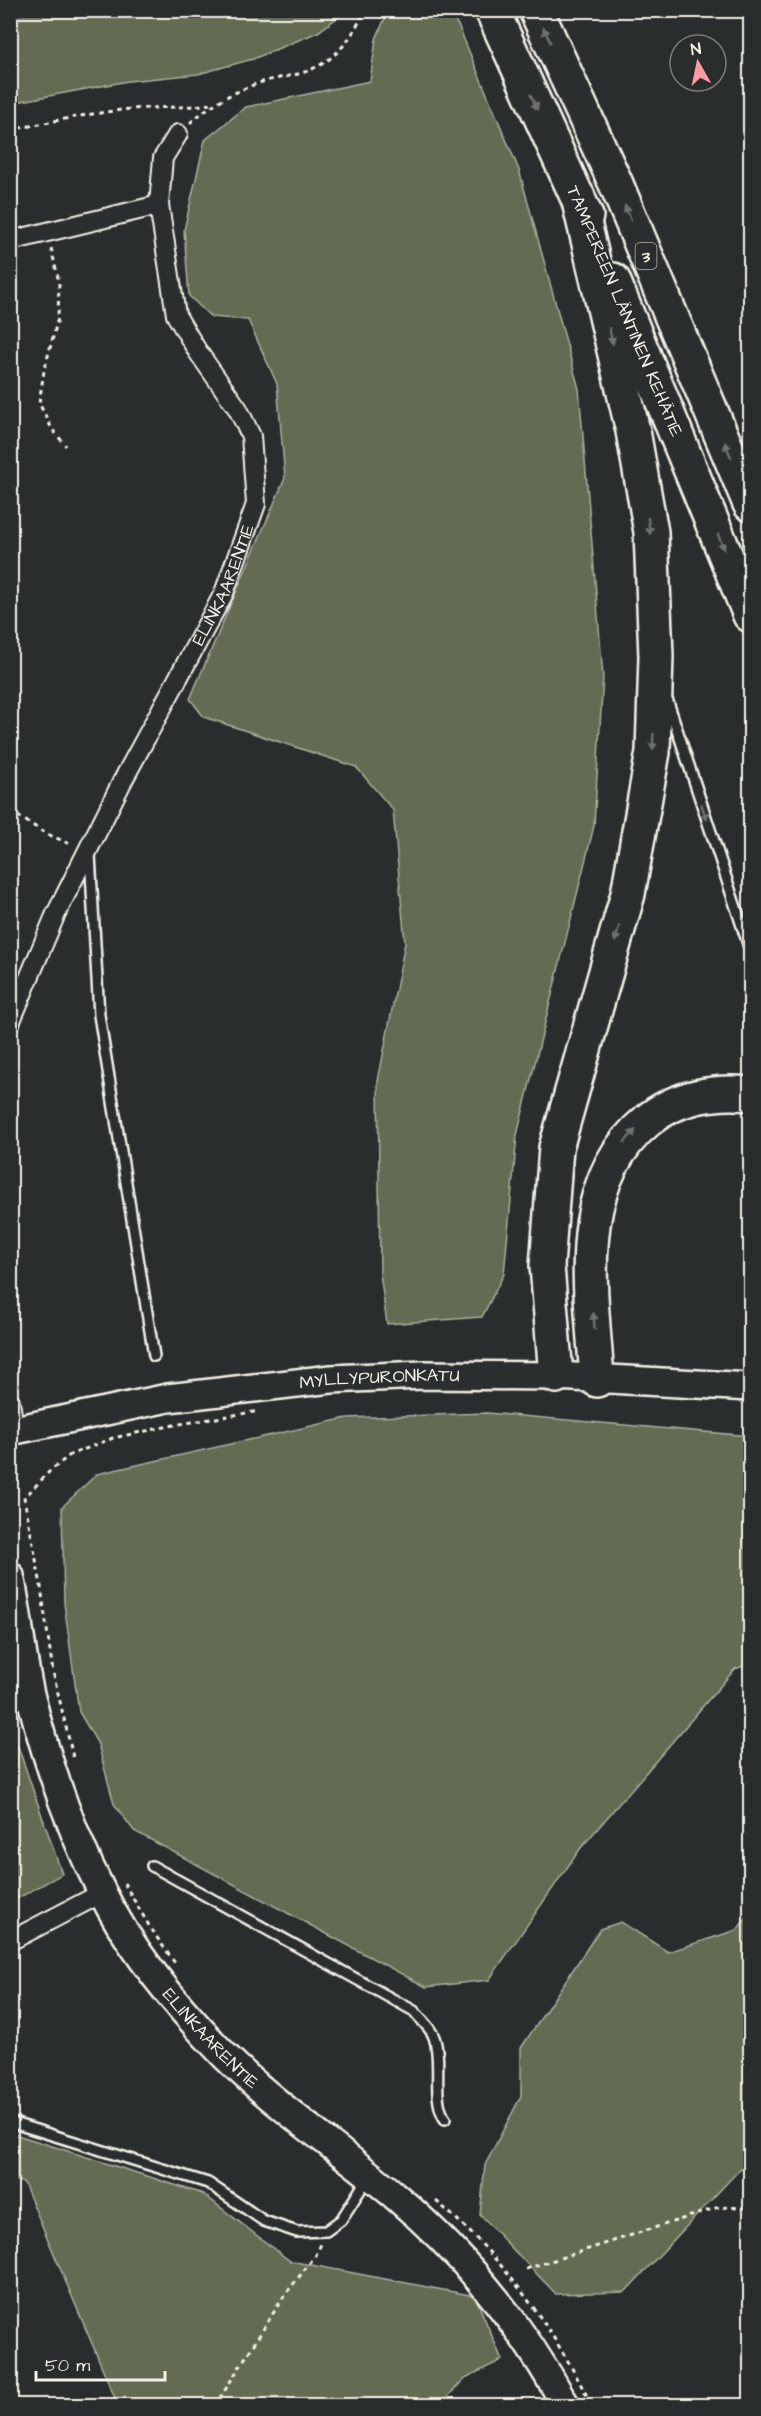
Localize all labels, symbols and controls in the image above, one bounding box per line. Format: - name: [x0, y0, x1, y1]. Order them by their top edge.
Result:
- one-way arrow: [543, 27, 552, 44]
- north arrow: [668, 33, 728, 93]
- text: N: [689, 38, 702, 61]
- one-way arrow: [529, 93, 539, 111]
- street label: TAMPEREEN LÄNTINEN KEHÄTIE: [560, 182, 689, 441]
- one-way arrow: [623, 203, 633, 221]
- road number: 3: [636, 243, 656, 269]
- one-way arrow: [606, 326, 616, 345]
- one-way arrow: [723, 441, 733, 459]
- one-way arrow: [645, 517, 654, 536]
- street label: ELINKAARENTIE: [186, 520, 261, 650]
- one-way arrow: [716, 533, 726, 551]
- one-way arrow: [648, 733, 657, 752]
- one-way arrow: [700, 804, 709, 822]
- one-way arrow: [612, 925, 621, 943]
- one-way arrow: [623, 1129, 636, 1144]
- one-way arrow: [589, 1312, 598, 1331]
- street label: MYLLYPURONKATU: [298, 1363, 460, 1396]
- street label: ELINKAARENTIE: [156, 1983, 265, 2095]
- scale bar: [36, 2344, 165, 2382]
- text: 50 m: [45, 2353, 90, 2378]

